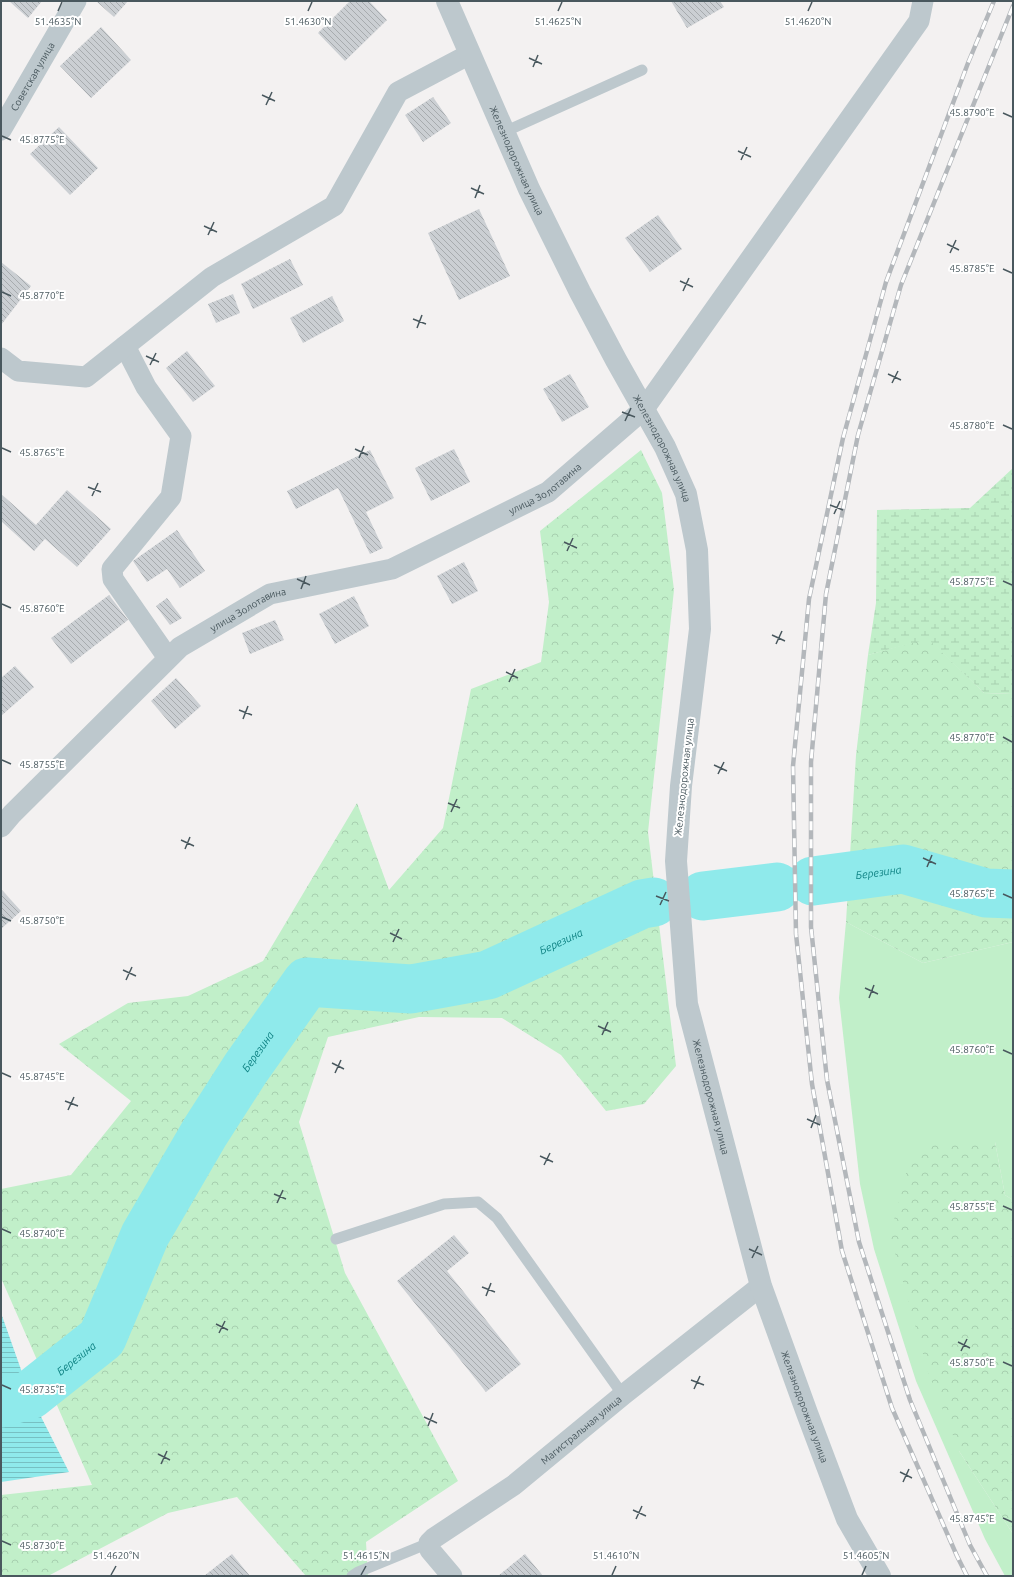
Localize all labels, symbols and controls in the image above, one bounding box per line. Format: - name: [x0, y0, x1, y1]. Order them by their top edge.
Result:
- text: 51.4635°N: [35, 16, 81, 27]
- text: 51.4630°N: [285, 16, 331, 27]
- text: 51.4625°N: [535, 16, 581, 27]
- text: 51.4620°N: [785, 16, 831, 27]
- street label: Советская улица: [8, 40, 56, 113]
- street label: Железнодорожная улица: [488, 104, 546, 217]
- text: 45.8790°E: [949, 107, 995, 118]
- text: 45.8775°E: [19, 134, 65, 145]
- text: 45.8785°E: [949, 263, 995, 274]
- text: 45.8770°E: [19, 290, 65, 301]
- street label: Железнодорожная улица: [631, 393, 693, 503]
- text: 45.8780°E: [949, 420, 995, 431]
- text: 45.8765°E: [19, 447, 65, 458]
- street label: улица Золотавина: [507, 461, 583, 516]
- text: 45.8775°E: [949, 576, 995, 587]
- street label: улица Золотавина: [208, 585, 287, 634]
- text: 45.8760°E: [19, 603, 65, 614]
- street label: Железнодорожная улица: [672, 717, 696, 837]
- text: 45.8770°E: [949, 732, 995, 743]
- text: 45.8755°E: [19, 759, 65, 770]
- water label: Березина: [855, 863, 902, 881]
- text: 45.8765°E: [949, 888, 995, 899]
- text: 45.8750°E: [19, 915, 65, 926]
- water label: Березина: [537, 926, 585, 957]
- water label: Березина: [239, 1029, 276, 1074]
- street label: Железнодорожная улица: [691, 1038, 732, 1156]
- text: 45.8760°E: [949, 1044, 995, 1055]
- text: 45.8745°E: [19, 1071, 65, 1082]
- text: 45.8755°E: [949, 1201, 995, 1212]
- text: 45.8740°E: [19, 1228, 65, 1239]
- water label: Березина: [54, 1339, 98, 1378]
- street label: Железнодорожная улица: [779, 1349, 831, 1464]
- text: 45.8750°E: [949, 1357, 995, 1368]
- text: 45.8735°E: [19, 1384, 65, 1395]
- street label: Магистральная улица: [538, 1393, 623, 1466]
- text: 45.8745°E: [949, 1513, 995, 1524]
- text: 45.8730°E: [19, 1540, 65, 1551]
- text: 51.4620°N: [93, 1550, 139, 1561]
- text: 51.4615°N: [343, 1550, 389, 1561]
- text: 51.4610°N: [593, 1550, 639, 1561]
- text: 51.4605°N: [843, 1550, 889, 1561]

